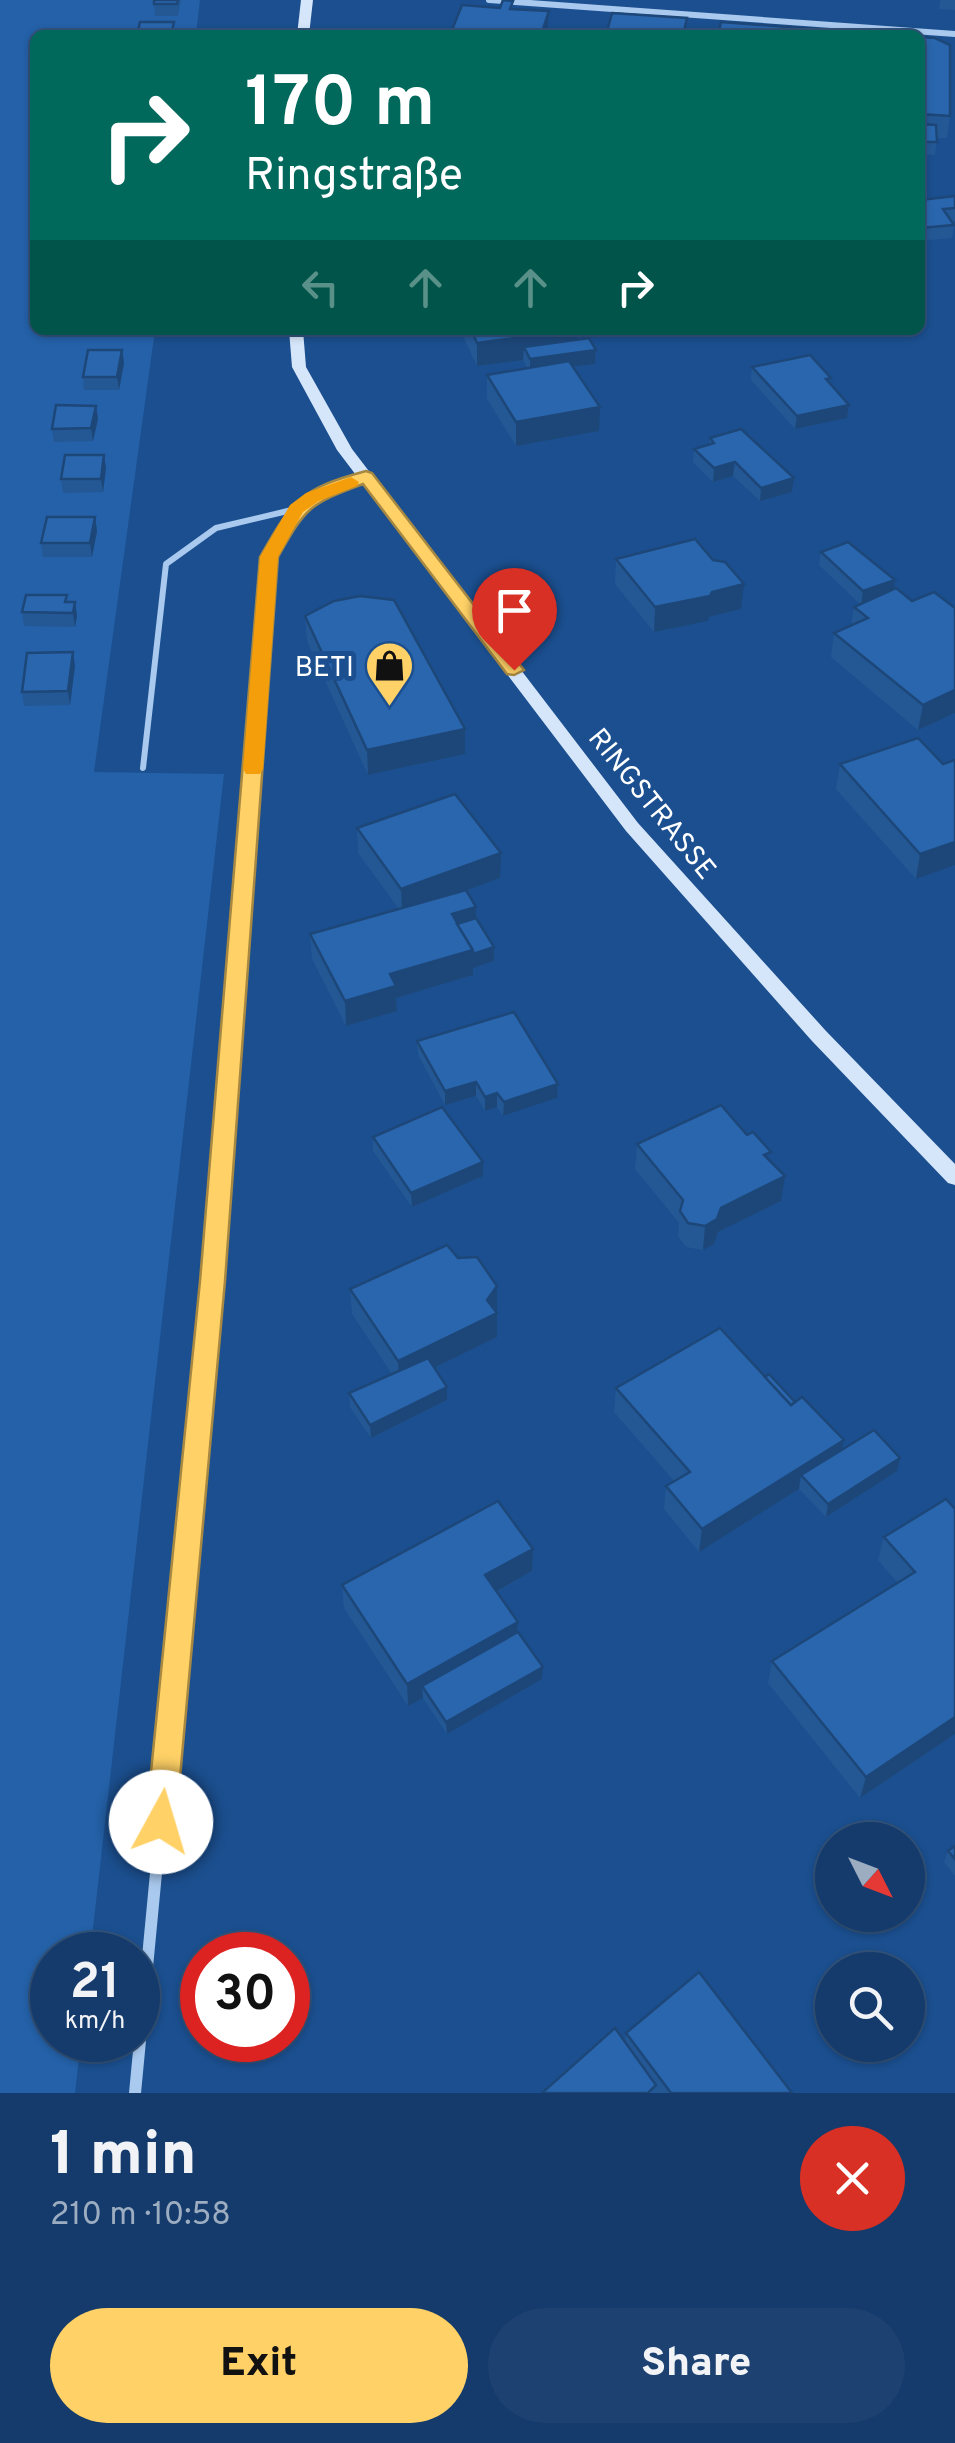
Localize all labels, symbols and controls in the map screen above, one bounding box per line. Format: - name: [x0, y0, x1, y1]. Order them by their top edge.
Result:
- text: 170 m: [245, 62, 435, 151]
- icon: right: [80, 70, 210, 200]
- text: Ringstraße: [245, 149, 463, 206]
- icon: left: [293, 260, 348, 315]
- icon: ahead: [398, 260, 453, 315]
- icon: ahead: [503, 260, 558, 315]
- icon: right: [608, 260, 663, 315]
- pin: [472, 568, 557, 671]
- icon: arrive: [487, 583, 542, 638]
- shop icon: BETI: [363, 640, 415, 708]
- place label: BETI: [295, 651, 354, 687]
- street label: RINGSTRASSE: [579, 722, 723, 888]
- position arrow: [109, 1770, 213, 1874]
- north arrow: [815, 1822, 925, 1932]
- map controls: [815, 1822, 925, 2062]
- speed limit sign: 30: [180, 1932, 310, 2062]
- button: search: [815, 1952, 925, 2062]
- text: 21: [70, 1953, 120, 2016]
- text: km/h: [65, 2006, 125, 2038]
- text: 1 min: [50, 2120, 197, 2196]
- button: close: [800, 2126, 905, 2231]
- text: 210 m · 10:58: [50, 2196, 231, 2236]
- button: Exit: [50, 2308, 468, 2423]
- button: Share: [488, 2308, 905, 2423]

